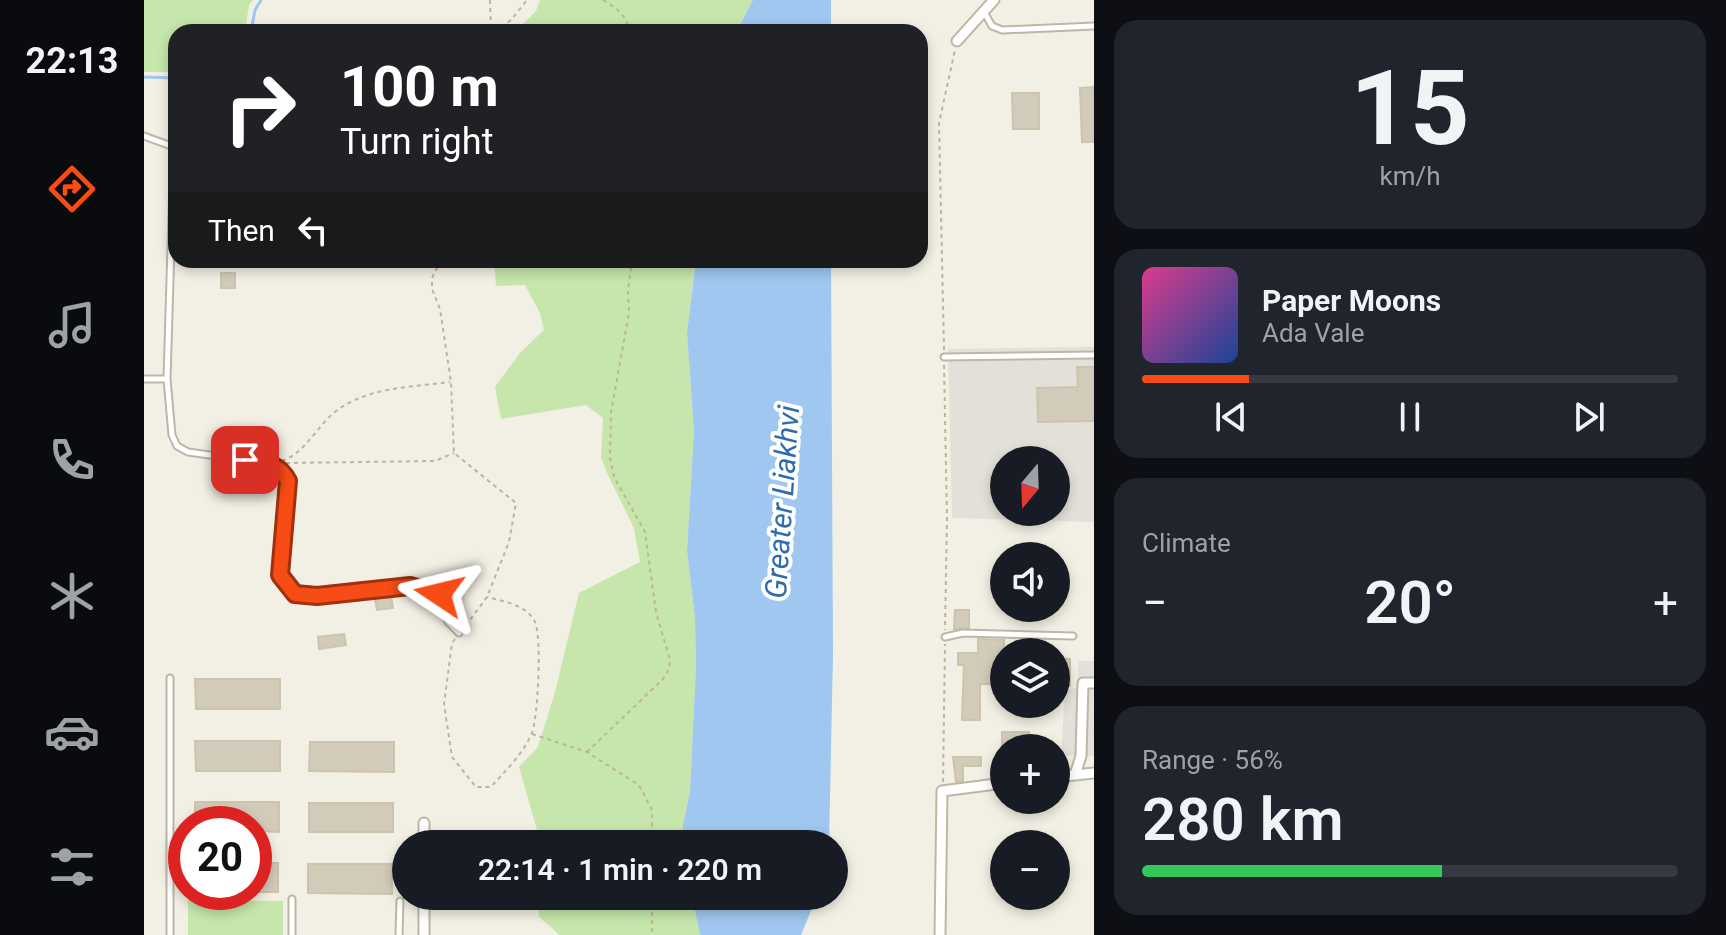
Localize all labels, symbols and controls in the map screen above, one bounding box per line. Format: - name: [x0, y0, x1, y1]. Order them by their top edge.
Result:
- text: 22:13: [26, 40, 118, 82]
- text: 15: [1350, 48, 1470, 169]
- text: 100 m: [340, 54, 499, 120]
- icon: right: [208, 56, 312, 160]
- text: Turn right: [340, 121, 493, 163]
- icon: directions: [44, 161, 100, 217]
- text: km/h: [1379, 161, 1441, 191]
- icon: left: [291, 208, 335, 252]
- text: Then: [208, 213, 275, 248]
- text: Paper Moons: [1262, 283, 1441, 318]
- icon: music: [44, 297, 100, 353]
- text: Ada Vale: [1262, 318, 1364, 348]
- icon: previous: [1209, 395, 1253, 439]
- icon: pause: [1388, 395, 1432, 439]
- icon: next: [1567, 395, 1611, 439]
- water label: Greater Liakhvi: [758, 403, 806, 600]
- pin: [211, 426, 279, 494]
- icon: phone: [44, 432, 100, 488]
- icon: arrive: [223, 438, 267, 482]
- north arrow: [990, 446, 1070, 526]
- map controls: [990, 446, 1070, 910]
- text: Climate: [1142, 528, 1231, 558]
- button: sound: [990, 542, 1070, 622]
- position arrow: [397, 552, 481, 636]
- text: 20°: [1364, 567, 1456, 638]
- icon: climate: [44, 568, 100, 624]
- text: −: [1142, 577, 1167, 629]
- text: +: [1653, 577, 1678, 629]
- button: layers: [990, 638, 1070, 718]
- icon: car: [44, 704, 100, 760]
- button: +: [990, 734, 1070, 814]
- text: Range · 56%: [1142, 745, 1283, 775]
- text: 280 km: [1142, 784, 1344, 855]
- speed limit sign: 20: [168, 806, 272, 910]
- button: −: [990, 830, 1070, 910]
- icon: filters: [44, 839, 100, 895]
- text: 22:14 · 1 min · 220 m: [478, 852, 762, 887]

